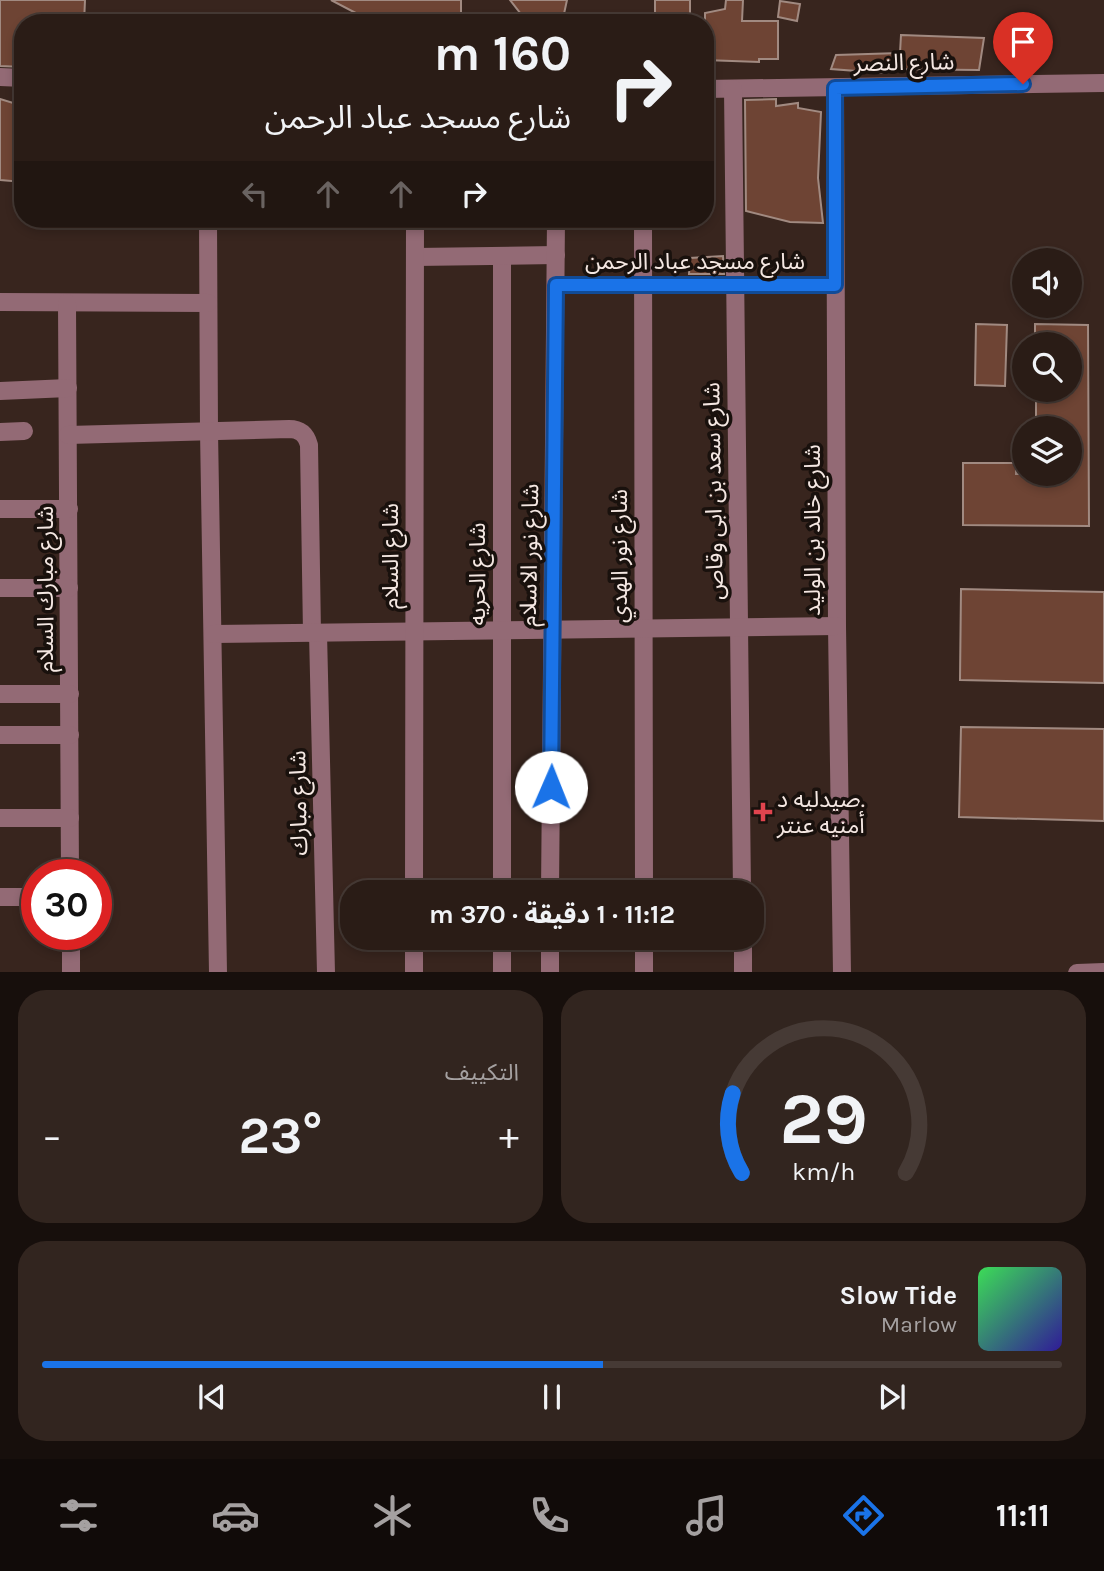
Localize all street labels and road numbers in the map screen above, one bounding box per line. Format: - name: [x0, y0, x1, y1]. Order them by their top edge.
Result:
- street label: شارع النصر: [852, 48, 955, 80]
- street label: شارع مسجد عباد الرحمن: [585, 248, 805, 278]
- street label: شارع سعد بن ابى وقاص: [698, 382, 732, 600]
- street label: شارع خالد بن الوليد: [799, 444, 829, 616]
- street label: شارع نور الاسلام: [515, 483, 548, 627]
- street label: شارع نور الهدي: [606, 489, 636, 623]
- street label: شارع السلام: [377, 503, 408, 609]
- street label: شارع مبارك السلام: [32, 506, 63, 672]
- street label: شارع الحريه: [464, 523, 494, 625]
- street label: شارع مبارك: [284, 750, 316, 856]

